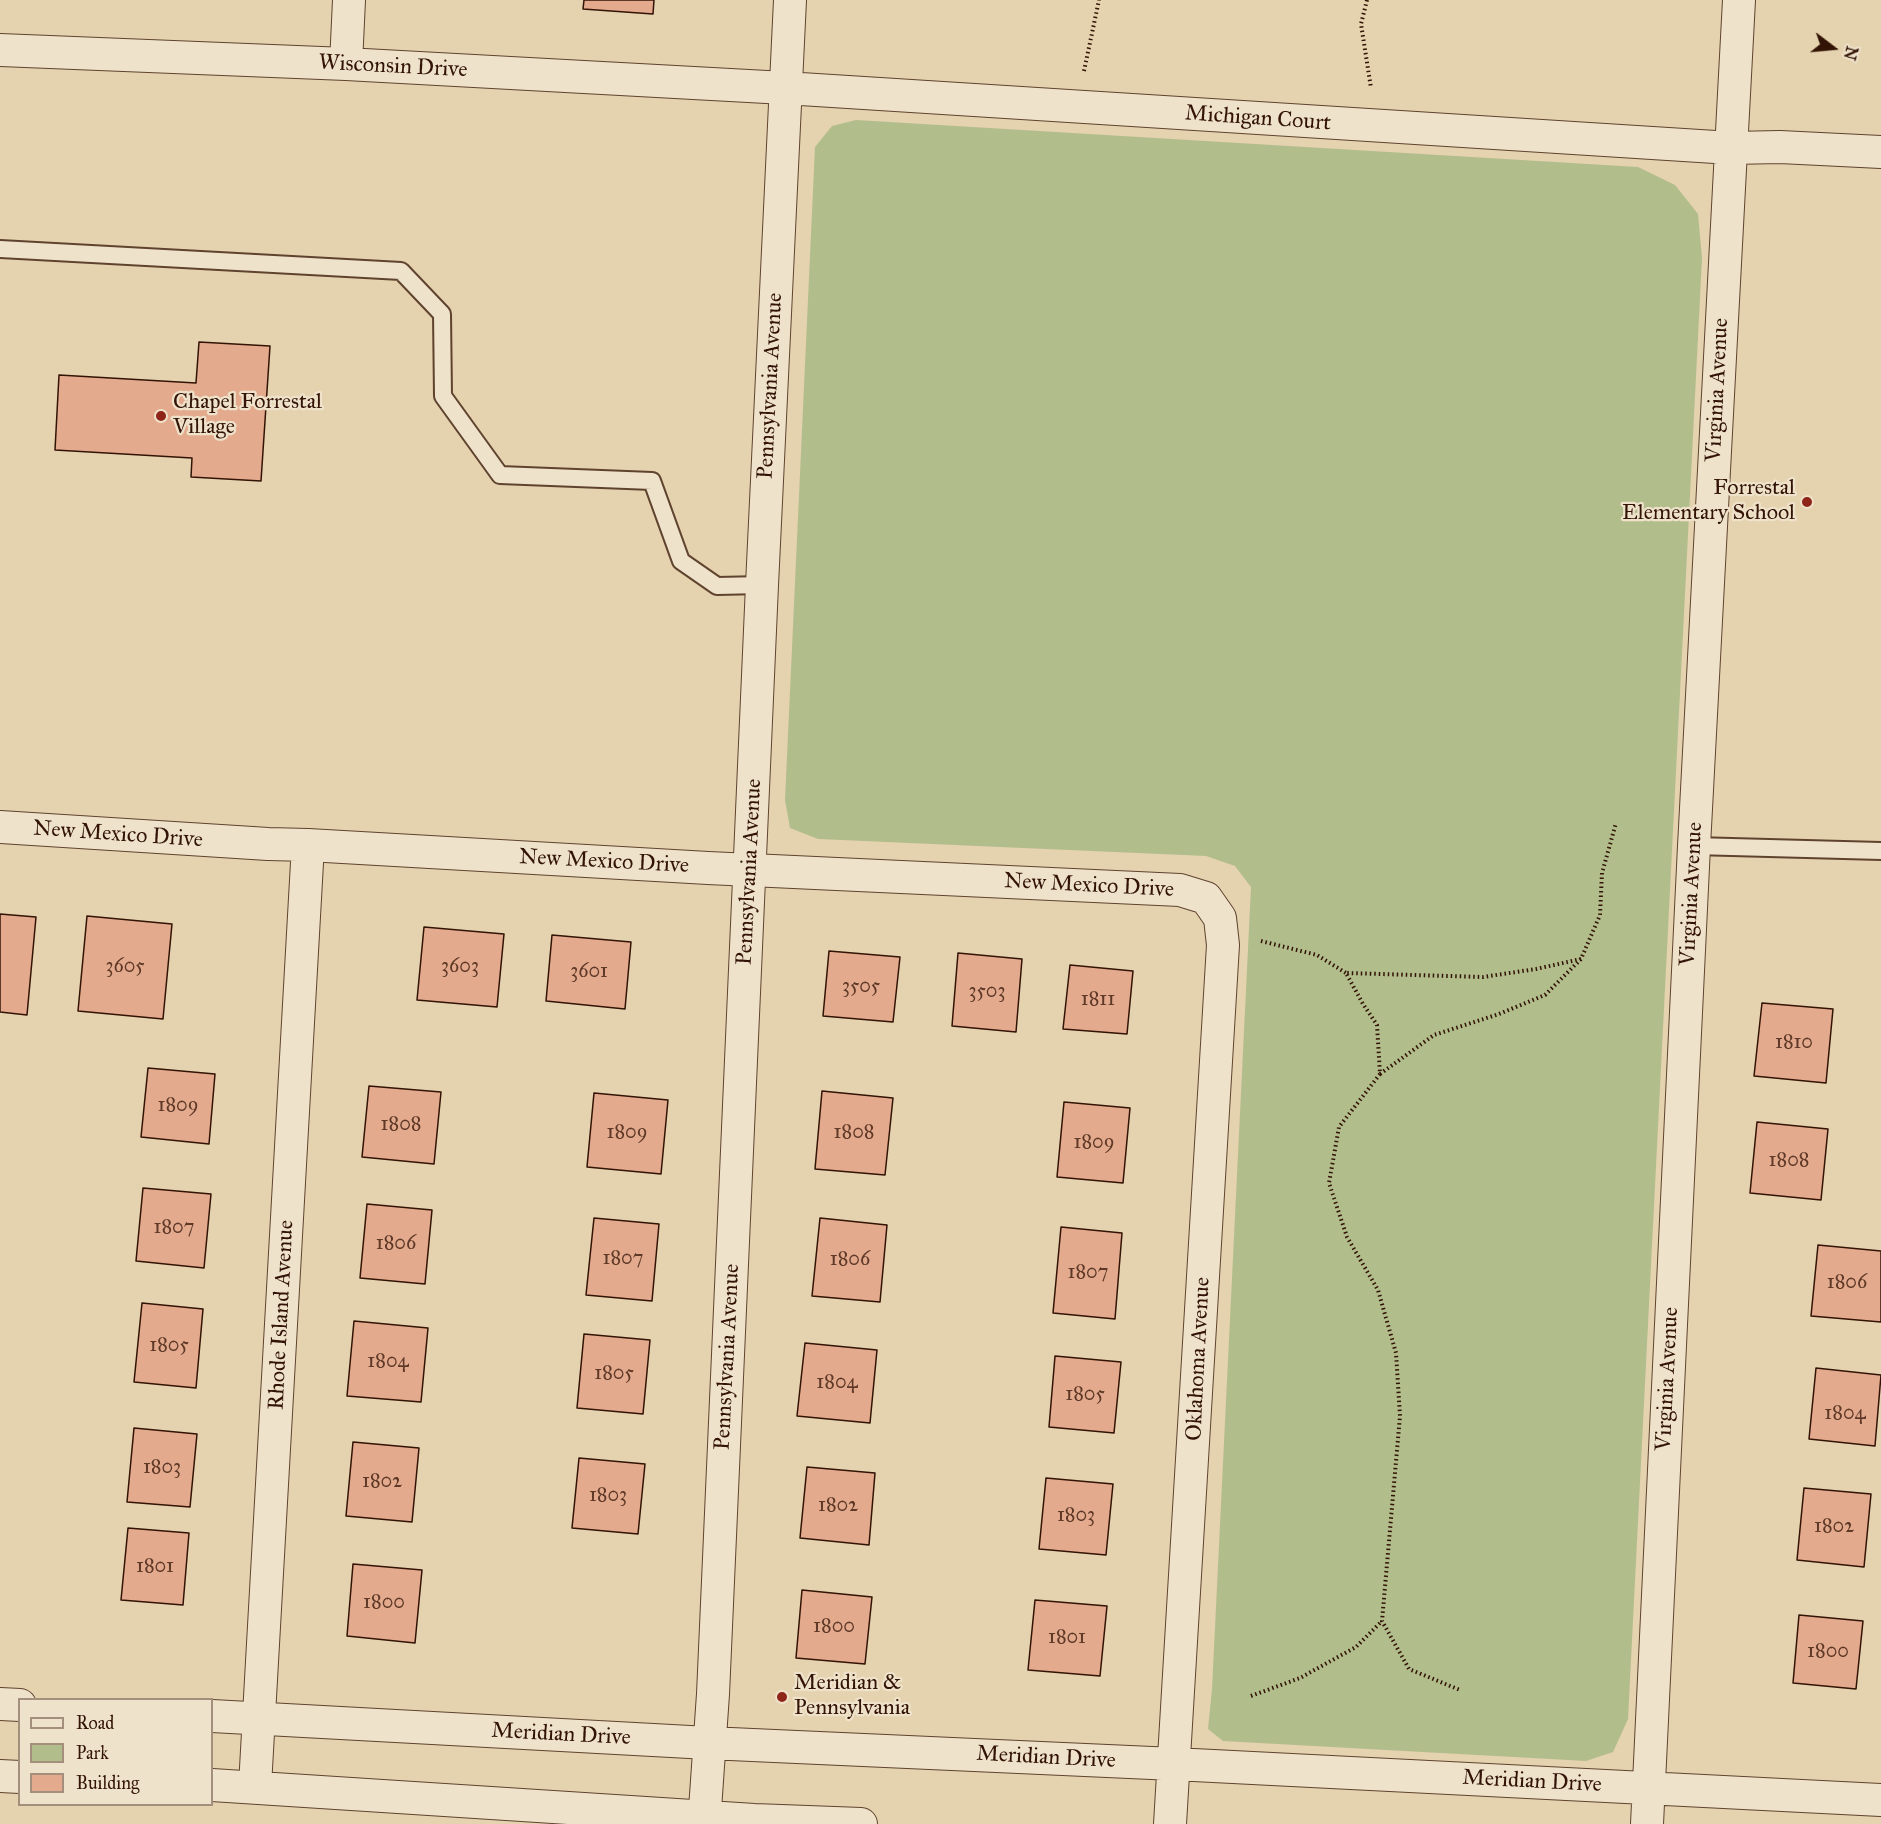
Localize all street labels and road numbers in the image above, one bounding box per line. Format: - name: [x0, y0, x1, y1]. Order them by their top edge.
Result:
- street label: Wisconsin Drive: [318, 50, 468, 84]
- street label: Michigan Court: [1184, 101, 1332, 137]
- street label: Pennsylvania Avenue: [753, 292, 789, 480]
- street label: Virginia Avenue: [1701, 317, 1735, 463]
- street label: Pennsylvania Avenue: [732, 778, 768, 966]
- street label: New Mexico Drive: [32, 816, 204, 854]
- street label: Virginia Avenue: [1675, 821, 1709, 967]
- street label: New Mexico Drive: [518, 844, 690, 880]
- street label: New Mexico Drive: [1003, 868, 1175, 904]
- street label: Rhode Island Avenue: [264, 1219, 300, 1411]
- street label: Pennsylvania Avenue: [710, 1263, 746, 1451]
- street label: Oklahoma Avenue: [1182, 1276, 1216, 1442]
- street label: Virginia Avenue: [1651, 1306, 1685, 1452]
- street label: Meridian Drive: [491, 1718, 631, 1752]
- street label: Meridian Drive: [976, 1741, 1116, 1775]
- street label: Meridian Drive: [1462, 1765, 1602, 1799]

